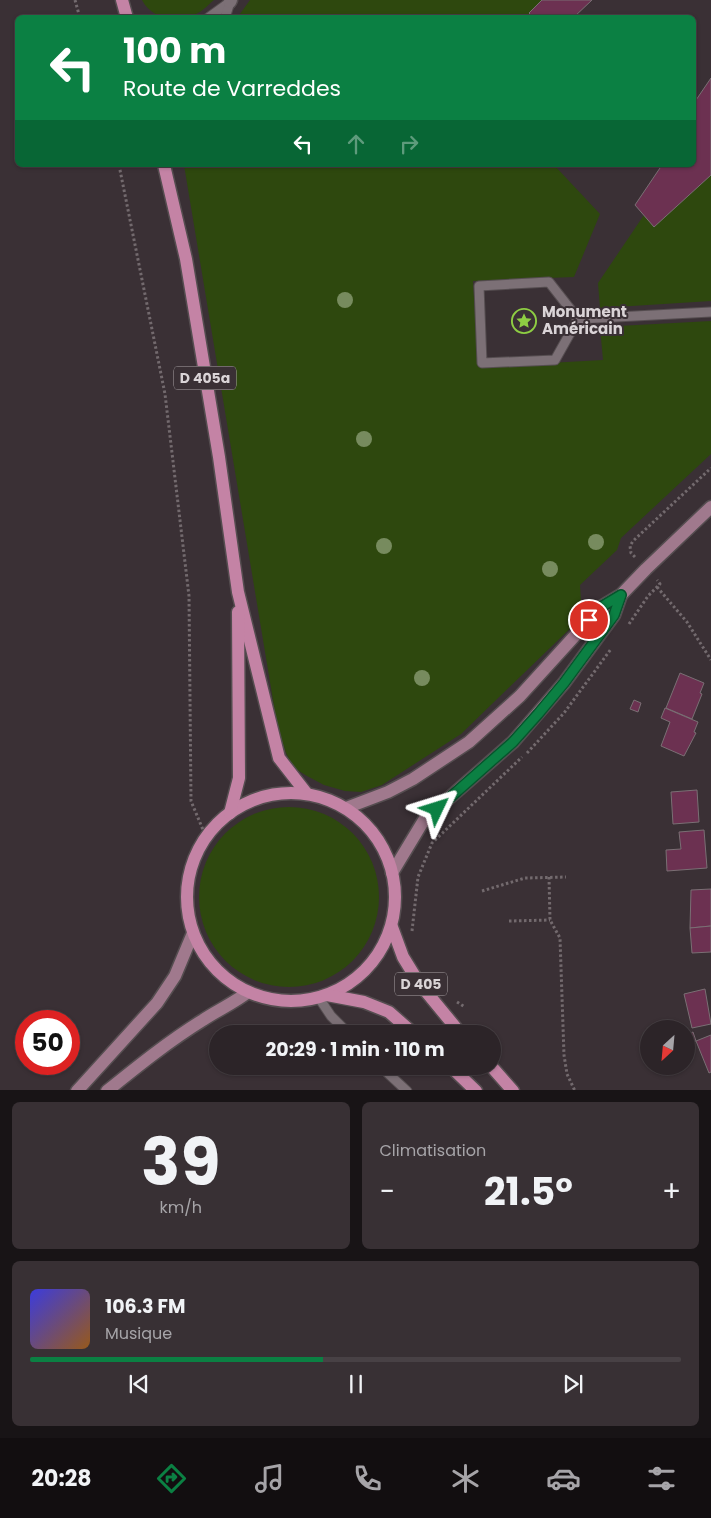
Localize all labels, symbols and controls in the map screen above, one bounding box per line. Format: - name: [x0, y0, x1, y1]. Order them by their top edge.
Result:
- text: 100 m: [123, 26, 226, 75]
- icon: left: [40, 35, 105, 100]
- text: Route de Varreddes: [123, 73, 341, 104]
- icon: left: [289, 130, 317, 158]
- icon: ahead: [342, 130, 370, 158]
- icon: right: [395, 130, 423, 158]
- place label: Monument Américain: [542, 301, 627, 339]
- place icon: Monument Américain: [511, 308, 537, 334]
- road number: D 405a: [174, 366, 236, 389]
- pin: [568, 599, 610, 641]
- icon: arrive: [575, 606, 603, 634]
- position arrow: [410, 782, 462, 834]
- road number: D 405: [395, 972, 447, 996]
- speed limit sign: 50: [15, 1010, 80, 1075]
- north arrow: [640, 1020, 695, 1075]
- map controls: [640, 1020, 695, 1075]
- text: 20:29 · 1 min · 110 m: [265, 1036, 445, 1063]
- text: 39: [141, 1117, 220, 1208]
- text: Climatisation: [380, 1139, 486, 1162]
- text: 21.5°: [484, 1165, 573, 1218]
- text: −: [380, 1172, 395, 1211]
- text: +: [662, 1172, 681, 1211]
- text: km/h: [159, 1196, 202, 1219]
- text: 106.3 FM: [105, 1293, 185, 1320]
- text: Musique: [105, 1322, 172, 1345]
- icon: previous: [125, 1370, 153, 1398]
- icon: pause: [342, 1370, 370, 1398]
- icon: next: [559, 1370, 587, 1398]
- icon: directions: [154, 1461, 189, 1496]
- icon: music: [252, 1461, 287, 1496]
- icon: phone: [350, 1461, 385, 1496]
- icon: climate: [448, 1461, 483, 1496]
- icon: car: [546, 1461, 581, 1496]
- icon: filters: [644, 1461, 679, 1496]
- text: 20:28: [32, 1463, 91, 1494]

